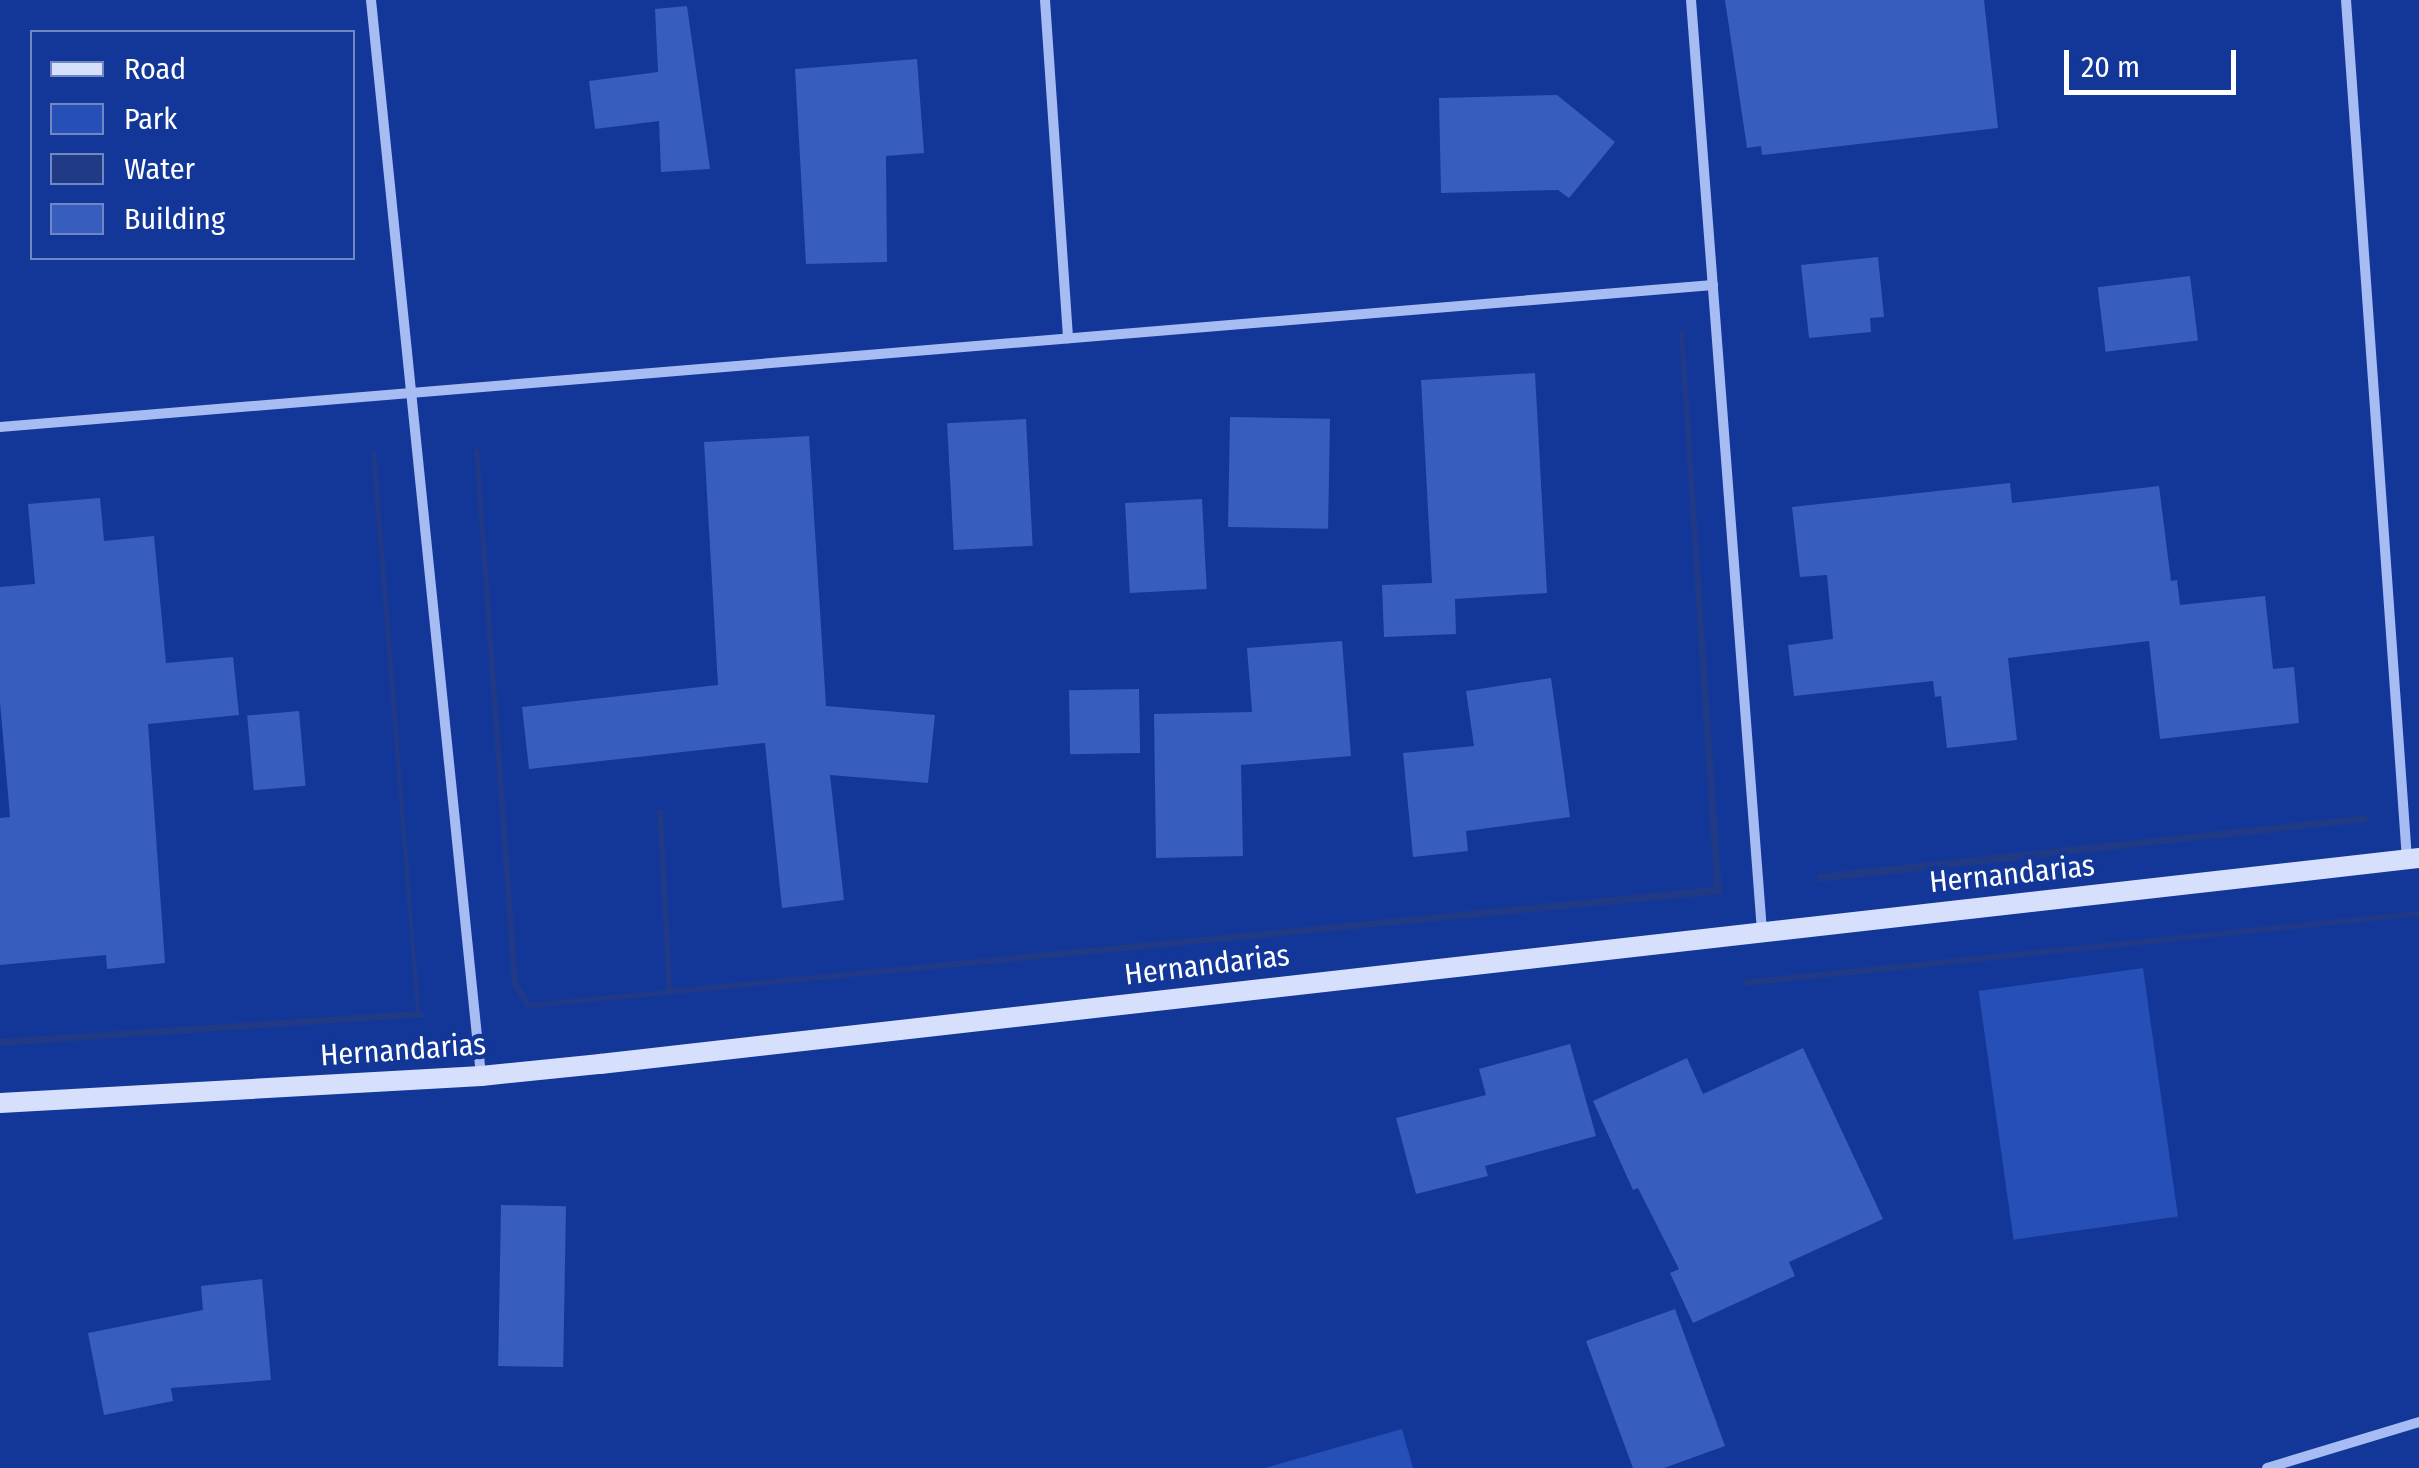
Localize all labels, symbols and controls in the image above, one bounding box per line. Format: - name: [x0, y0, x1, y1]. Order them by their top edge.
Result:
- legend: [30, 30, 355, 260]
- scale bar: [2069, 30, 2242, 92]
- text: 20 m: [2081, 49, 2140, 85]
- text: Road: [124, 51, 186, 87]
- text: Park: [124, 101, 177, 137]
- text: Water: [124, 151, 195, 187]
- text: Building: [124, 201, 225, 237]
- street label: Hernandarias: [1928, 847, 2096, 901]
- street label: Hernandarias: [1122, 937, 1292, 993]
- street label: Hernandarias: [319, 1026, 487, 1074]

